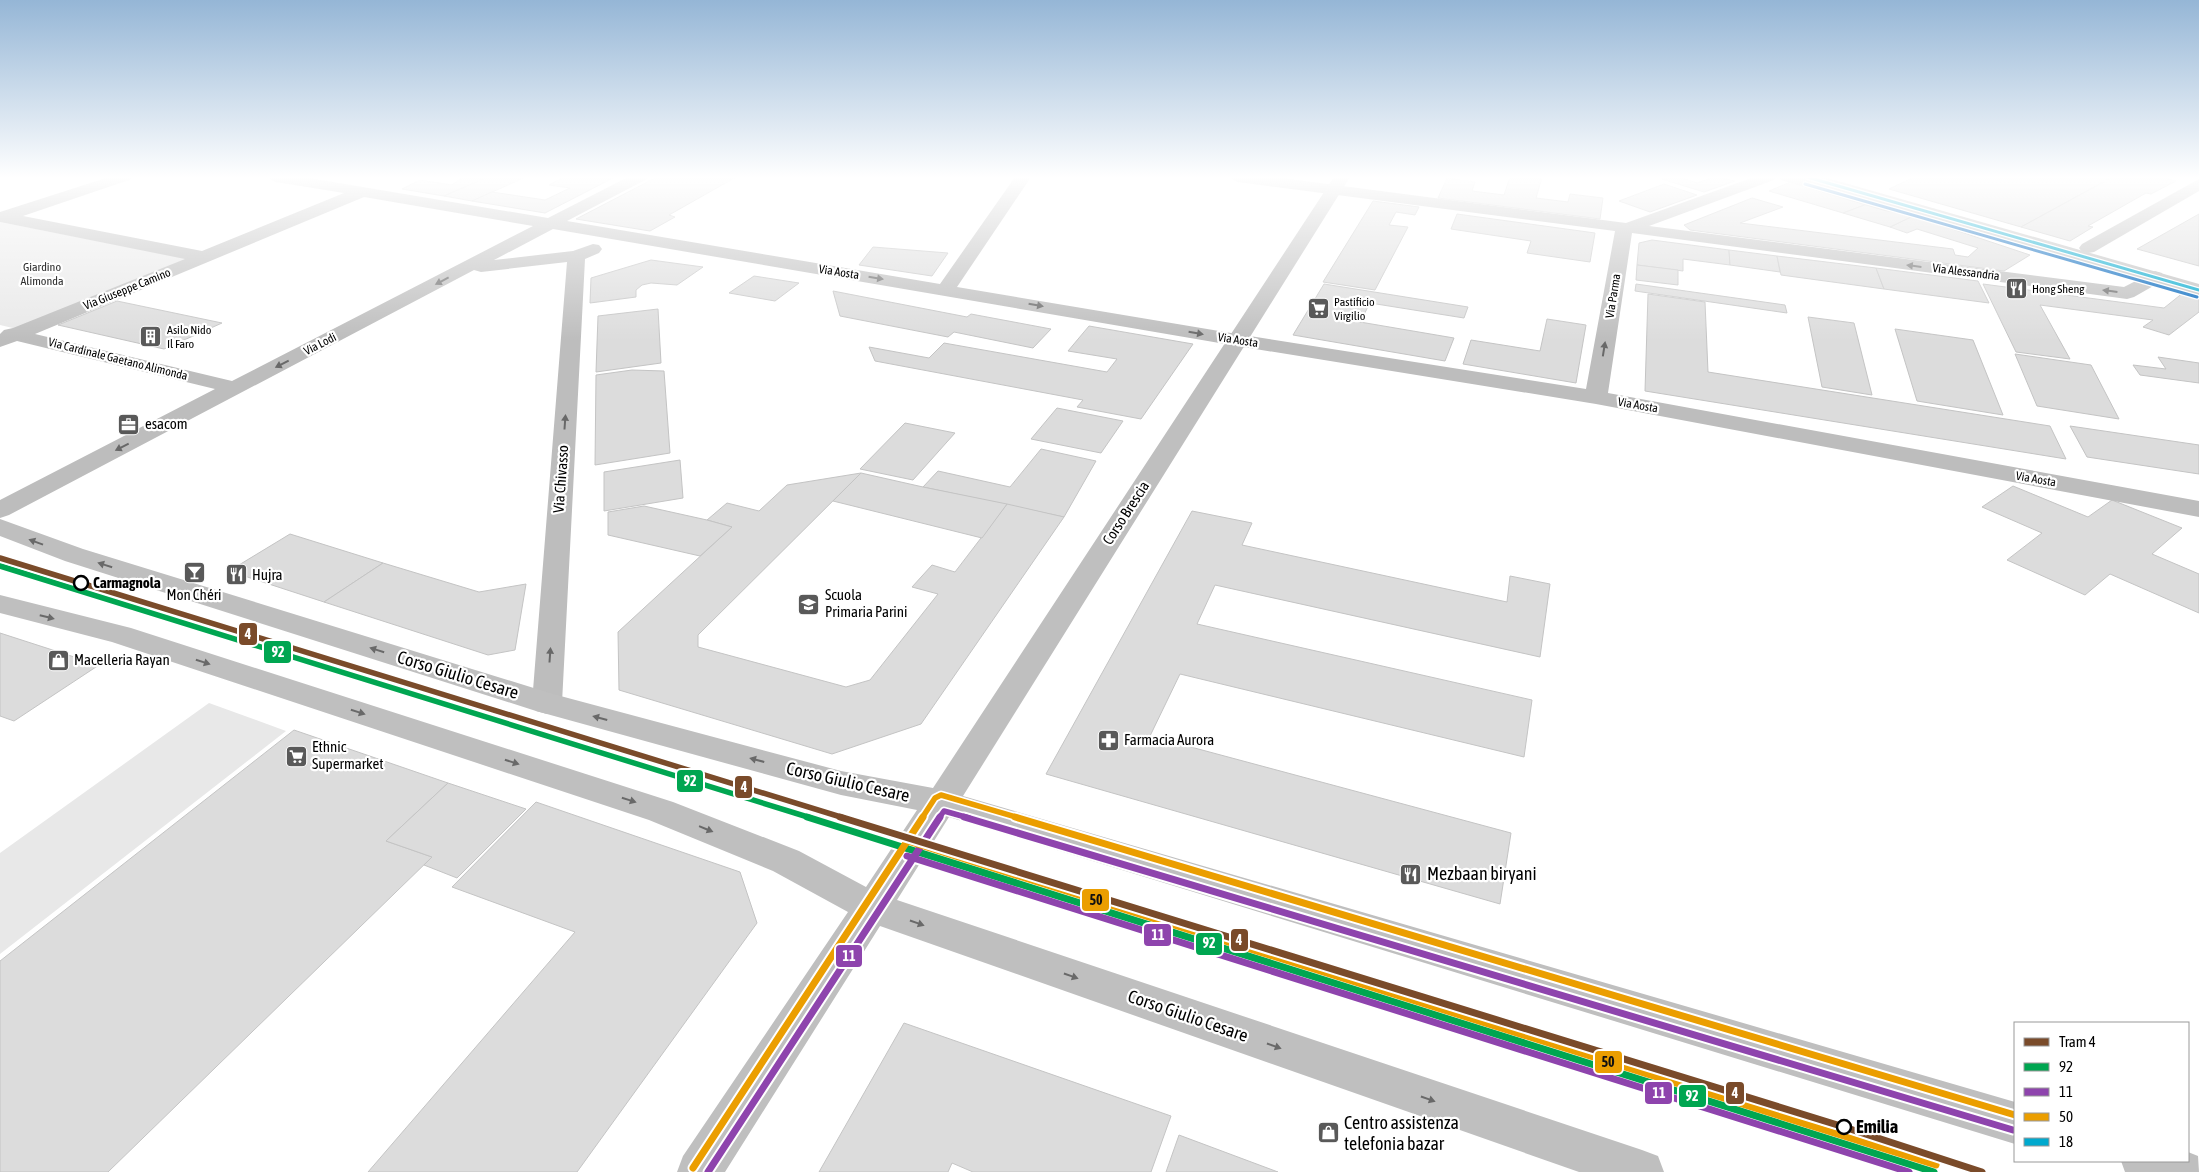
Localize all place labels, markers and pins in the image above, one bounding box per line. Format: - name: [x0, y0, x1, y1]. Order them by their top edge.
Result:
- restaurant icon: Hong Sheng: [2004, 277, 2028, 301]
- place label: Hong Sheng: [2032, 282, 2085, 296]
- place label: Pastificio Virgilio: [1334, 295, 1375, 323]
- supermarket icon: Pastificio Virgilio: [1306, 297, 1330, 321]
- place label: Asilo Nido Il Faro: [167, 323, 212, 351]
- building icon: Asilo Nido Il Faro: [139, 325, 163, 349]
- office icon: esacom: [117, 412, 141, 436]
- place label: esacom: [145, 415, 187, 432]
- bar icon: Mon Chéri: [182, 560, 206, 584]
- restaurant icon: Hujra: [224, 563, 248, 587]
- place label: Hujra: [252, 566, 283, 583]
- place label: Carmagnola: [93, 574, 161, 591]
- marker: Carmagnola: [73, 575, 89, 591]
- place label: Mon Chéri: [166, 586, 222, 603]
- place label: Scuola Primaria Parini: [825, 586, 908, 620]
- school or university icon: Scuola Primaria Parini: [797, 592, 821, 616]
- shop icon: Macelleria Rayan: [46, 648, 70, 672]
- place label: Macelleria Rayan: [74, 651, 170, 668]
- pharmacy icon: Farmacia Aurora: [1096, 728, 1120, 752]
- place label: Farmacia Aurora: [1124, 731, 1214, 748]
- place label: Ethnic Supermarket: [312, 738, 384, 772]
- supermarket icon: Ethnic Supermarket: [284, 744, 308, 768]
- restaurant icon: Mezbaan biryani: [1399, 862, 1423, 886]
- place label: Mezbaan biryani: [1427, 863, 1537, 884]
- place label: Centro assistenza telefonia bazar: [1344, 1112, 1459, 1154]
- place label: Emilia: [1856, 1116, 1898, 1137]
- marker: Emilia: [1836, 1119, 1852, 1135]
- shop icon: Centro assistenza telefonia bazar: [1316, 1121, 1340, 1145]

